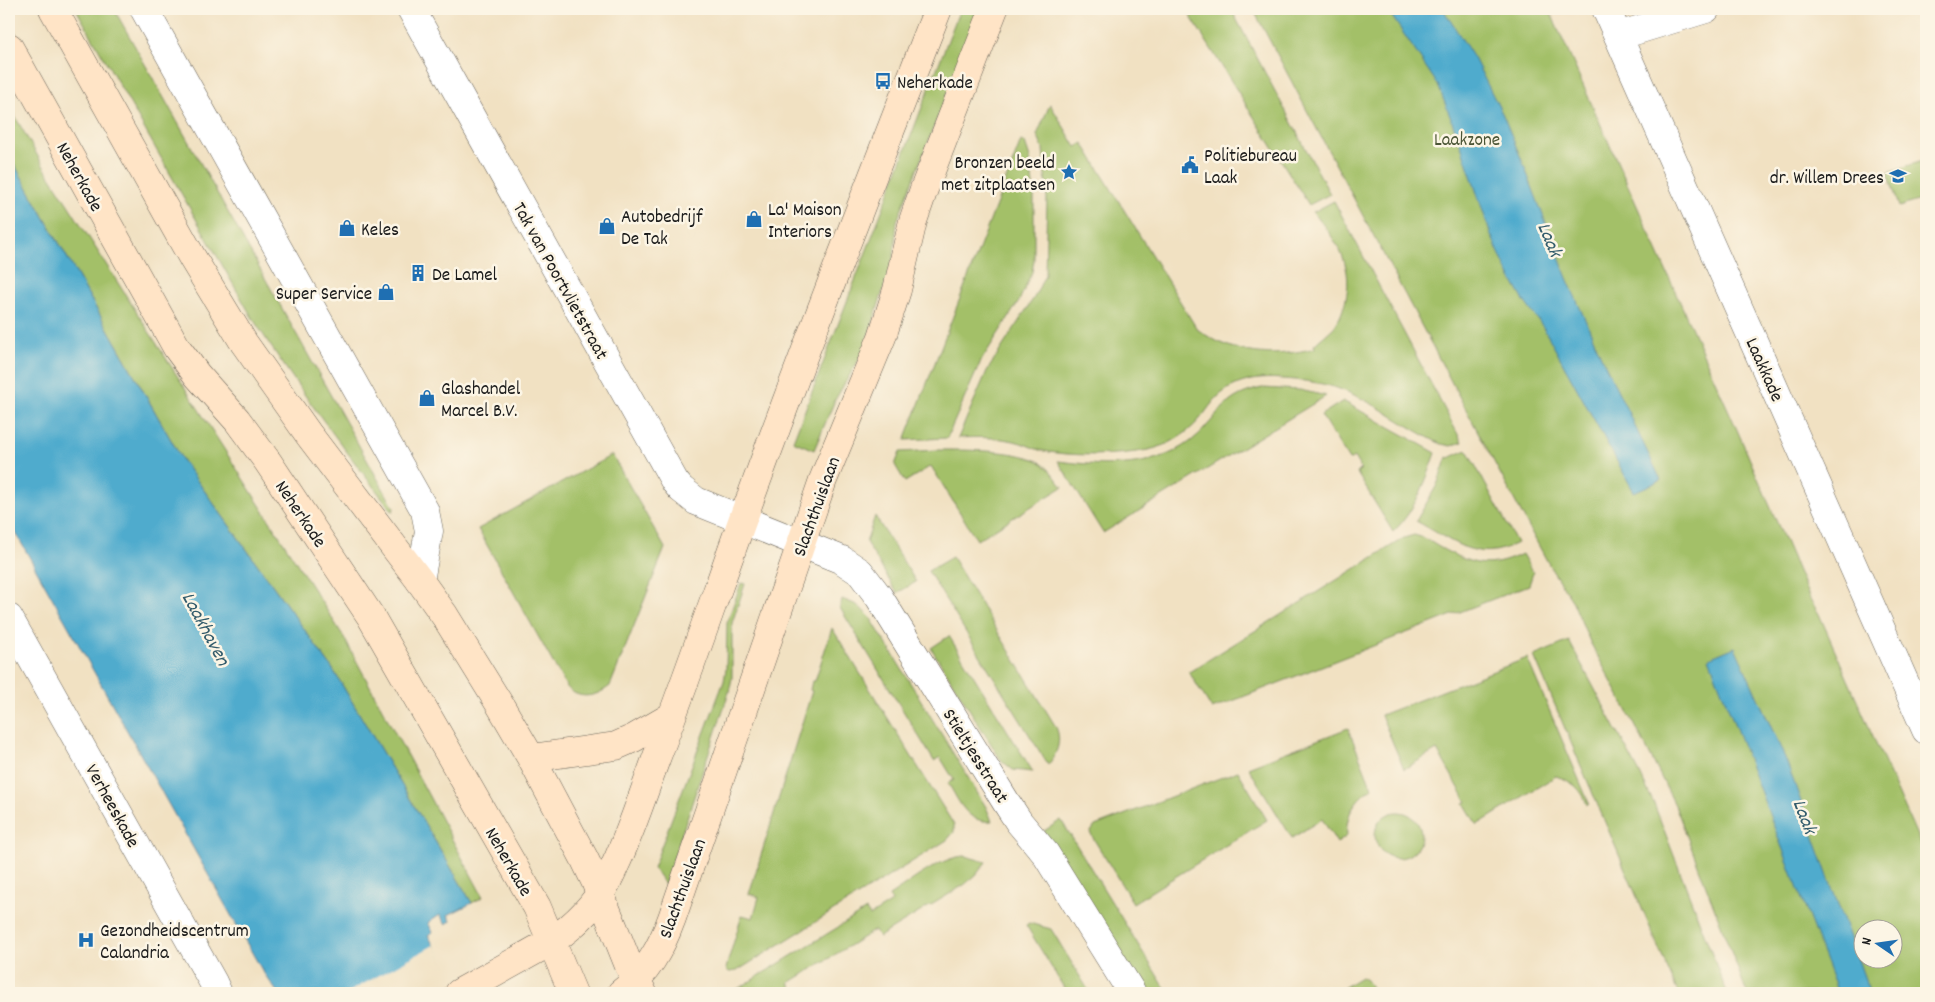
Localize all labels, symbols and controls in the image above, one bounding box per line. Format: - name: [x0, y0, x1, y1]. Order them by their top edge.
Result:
- bus stop icon: Neherkade: [873, 71, 893, 91]
- place label: Neherkade: [897, 71, 973, 98]
- park label: Laakzone: [1434, 128, 1500, 155]
- street label: Neherkade: [48, 138, 108, 217]
- place label: Politiebureau Laak: [1204, 144, 1297, 193]
- place label: Bronzen beeld met zitplaatsen: [941, 151, 1055, 200]
- public building icon: Politiebureau Laak: [1180, 155, 1200, 175]
- place icon: Bronzen beeld met zitplaatsen: [1059, 162, 1079, 182]
- place label: dr. Willem Drees: [1770, 166, 1884, 193]
- school or university icon: dr. Willem Drees: [1888, 166, 1908, 186]
- street label: Tak van Poortvlietstraat: [504, 198, 614, 365]
- place label: La' Maison Interiors: [768, 198, 842, 247]
- place label: Autobedrijf De Tak: [621, 205, 704, 254]
- shop icon: La' Maison Interiors: [744, 209, 764, 229]
- shop icon: Autobedrijf De Tak: [597, 216, 617, 236]
- shop icon: Keles: [337, 218, 357, 238]
- place label: Keles: [361, 218, 399, 245]
- water label: Laak: [1528, 219, 1569, 263]
- building icon: De Lamel: [408, 263, 428, 283]
- place label: De Lamel: [432, 263, 498, 290]
- place label: Super Service: [276, 282, 372, 309]
- shop icon: Super Service: [376, 282, 396, 302]
- street label: Laakkade: [1737, 334, 1789, 407]
- place label: Glashandel Marcel B.V.: [441, 377, 521, 426]
- shop icon: Glashandel Marcel B.V.: [417, 388, 437, 408]
- street label: Slachthuislaan: [788, 453, 849, 561]
- street label: Neherkade: [267, 476, 331, 554]
- water label: Laakhaven: [173, 587, 236, 672]
- street label: Stieltjesstraat: [934, 704, 1014, 809]
- street label: Verheeskade: [77, 760, 145, 853]
- water label: Laak: [1784, 796, 1823, 840]
- street label: Neherkade: [476, 823, 538, 902]
- street label: Slachthuislaan: [654, 835, 715, 943]
- place label: Gezondheidscentrum Calandria: [100, 919, 249, 968]
- north arrow: [1852, 920, 1902, 970]
- hospital icon: Gezondheidscentrum Calandria: [76, 930, 96, 950]
- text: N: [1857, 936, 1878, 947]

